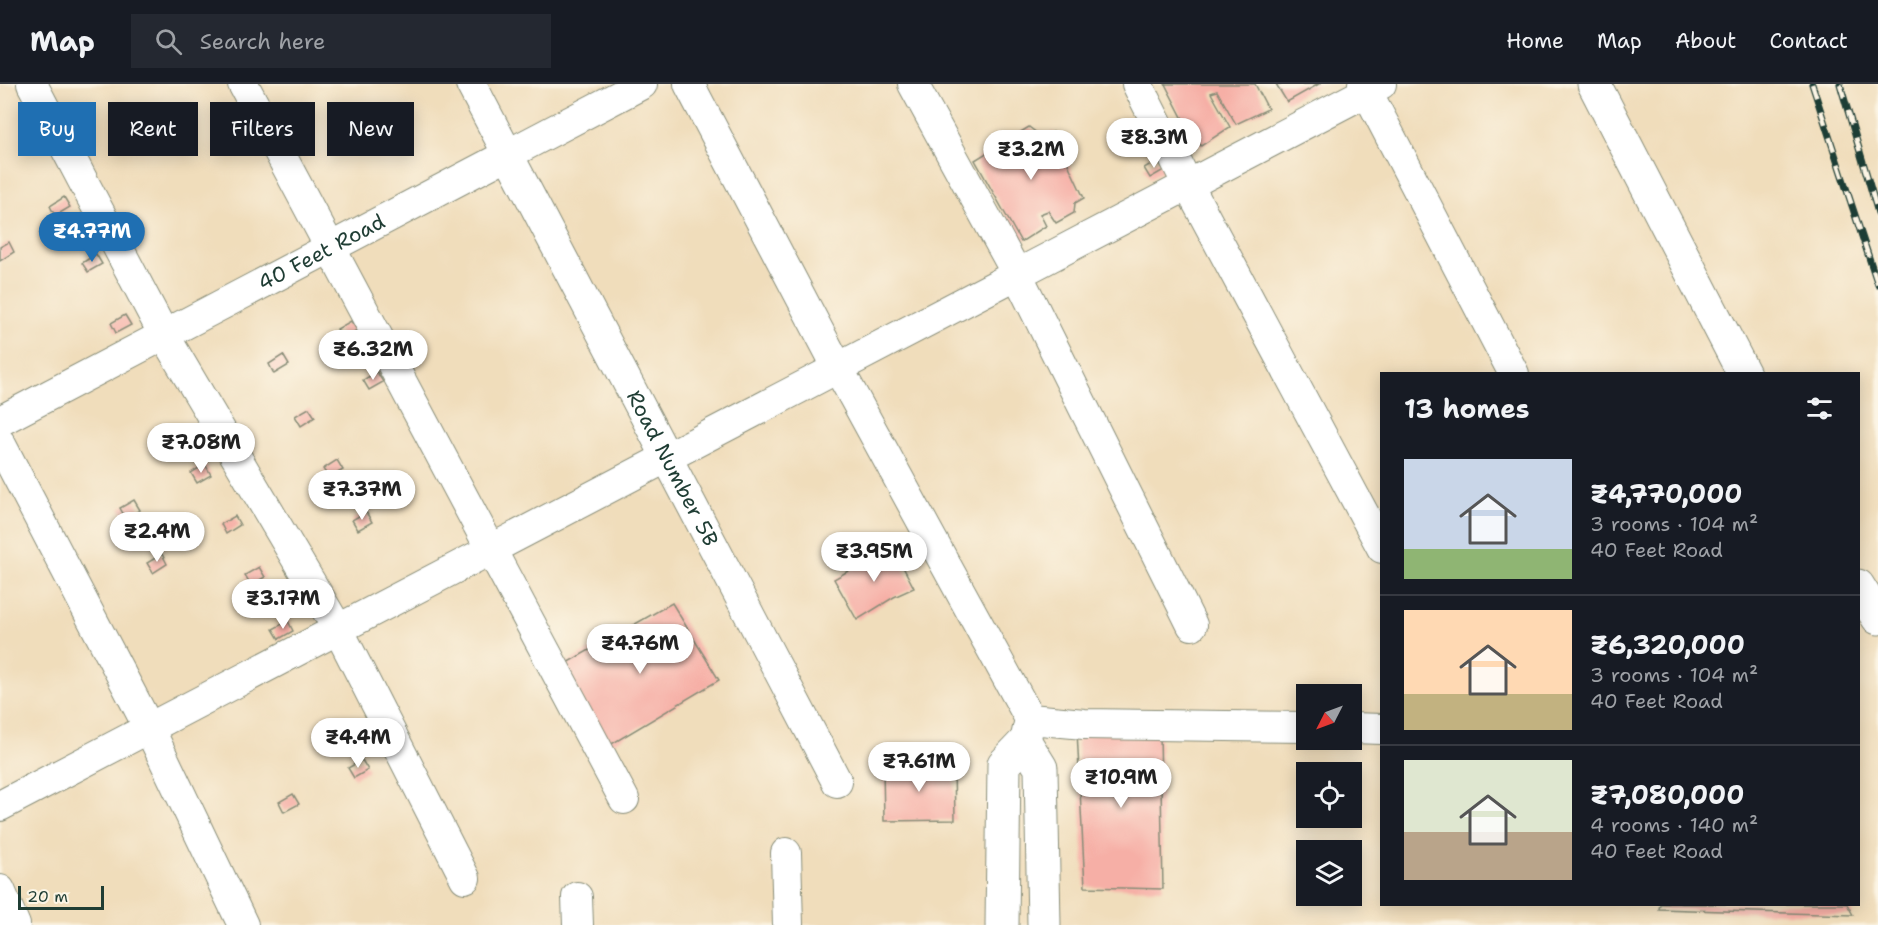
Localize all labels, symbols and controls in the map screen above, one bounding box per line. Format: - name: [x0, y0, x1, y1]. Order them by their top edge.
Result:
- search box: [131, 14, 551, 68]
- text: Map: [30, 22, 95, 60]
- icon: search: [152, 25, 185, 58]
- text: Search here: [200, 27, 325, 56]
- text: Home: [1506, 27, 1564, 55]
- text: Map: [1597, 27, 1642, 55]
- text: About: [1675, 27, 1736, 55]
- text: Contact: [1769, 27, 1848, 55]
- chip: Buy: [18, 102, 96, 156]
- chip: Rent: [108, 102, 198, 156]
- chip: Filters: [210, 102, 315, 156]
- chip: New: [327, 102, 414, 156]
- pin: ₹8.3M: [1112, 118, 1196, 169]
- text: ₹8.3M: [1120, 124, 1188, 150]
- pin: ₹3.2M: [989, 130, 1073, 181]
- text: ₹3.2M: [997, 136, 1065, 162]
- street label: 40 Feet Road: [253, 207, 390, 297]
- pin: ₹4.77M: [43, 212, 141, 263]
- text: ₹4.77M: [53, 218, 131, 244]
- pin: ₹6.32M: [324, 330, 422, 381]
- text: ₹6.32M: [333, 336, 413, 362]
- street label: Road Number 5B: [620, 386, 725, 551]
- text: 13 homes: [1404, 391, 1530, 426]
- icon: filters: [1803, 392, 1836, 425]
- pin: ₹7.08M: [152, 423, 250, 474]
- text: ₹7.08M: [161, 429, 241, 455]
- pin: ₹7.37M: [313, 470, 411, 521]
- text: ₹7.37M: [322, 476, 402, 502]
- text: ₹4,770,000: [1590, 476, 1743, 511]
- icon: home: [1452, 483, 1524, 555]
- text: 3 rooms · 104 m²: [1590, 511, 1758, 537]
- pin: ₹2.4M: [115, 512, 199, 563]
- text: ₹2.4M: [124, 518, 190, 544]
- pin: ₹3.95M: [825, 532, 923, 583]
- text: 40 Feet Road: [1590, 537, 1723, 563]
- text: ₹3.95M: [835, 538, 913, 564]
- pin: ₹3.17M: [234, 579, 332, 630]
- text: ₹3.17M: [246, 585, 320, 611]
- pin: ₹4.76M: [591, 624, 689, 675]
- text: ₹6,320,000: [1590, 627, 1745, 662]
- text: ₹4.76M: [601, 630, 679, 656]
- icon: home: [1452, 634, 1524, 706]
- text: 3 rooms · 104 m²: [1590, 662, 1758, 688]
- north arrow: [1296, 684, 1362, 750]
- map controls: [1296, 684, 1362, 906]
- text: 40 Feet Road: [1590, 688, 1723, 714]
- pin: ₹4.4M: [316, 718, 400, 769]
- text: ₹4.4M: [325, 724, 391, 750]
- pin: ₹7.61M: [870, 742, 968, 793]
- text: ₹7.61M: [882, 748, 956, 774]
- pin: ₹10.9M: [1072, 758, 1170, 809]
- button: locate: [1296, 762, 1362, 828]
- text: ₹10.9M: [1084, 764, 1158, 790]
- text: ₹7,080,000: [1590, 777, 1744, 812]
- icon: home: [1452, 784, 1524, 856]
- text: 4 rooms · 140 m²: [1590, 812, 1758, 838]
- text: 40 Feet Road: [1590, 838, 1723, 864]
- button: layers: [1296, 840, 1362, 906]
- scale bar: [18, 883, 104, 910]
- text: 20 m: [27, 886, 68, 907]

